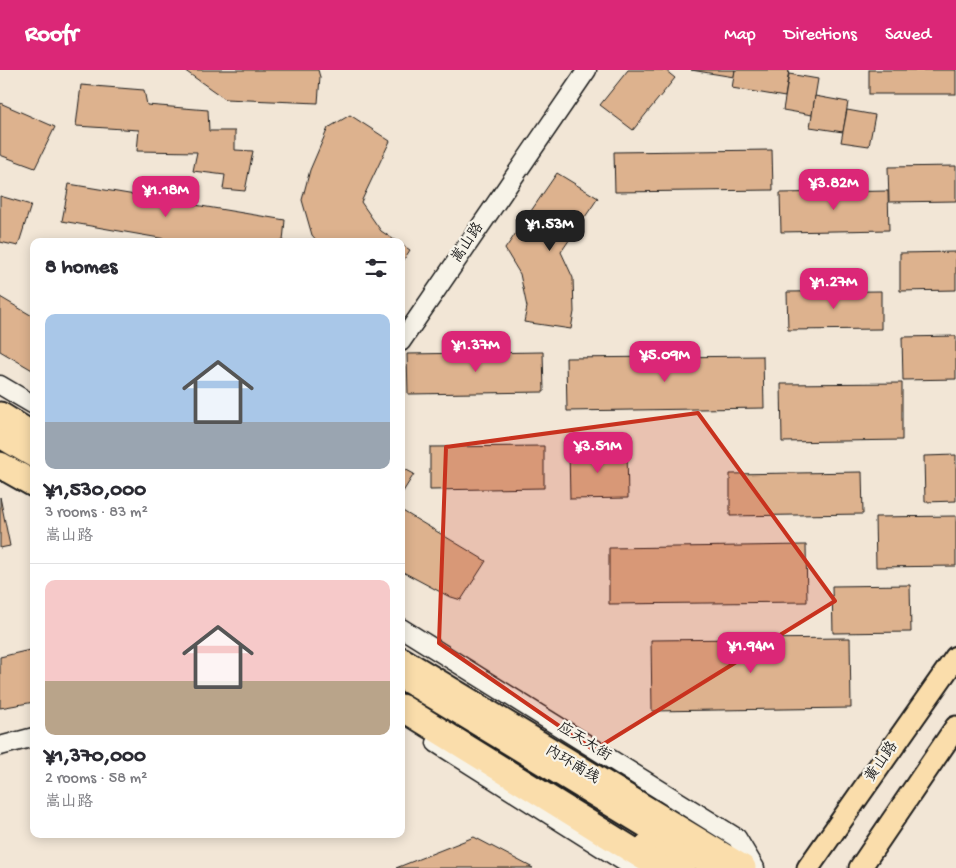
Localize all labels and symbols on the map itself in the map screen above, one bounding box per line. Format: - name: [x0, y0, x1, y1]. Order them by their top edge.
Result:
- pin: ¥3.82M: [793, 168, 875, 211]
- pin: ¥1.18M: [125, 176, 207, 218]
- pin: ¥1.53M: [509, 210, 591, 252]
- street label: 嵩山路: [448, 219, 488, 267]
- pin: ¥1.27M: [793, 268, 875, 310]
- pin: ¥1.37M: [435, 330, 517, 373]
- pin: ¥5.09M: [624, 340, 706, 383]
- pin: ¥3.51M: [557, 432, 639, 474]
- pin: ¥1.94M: [710, 632, 792, 674]
- street label: 应天大街: [554, 718, 614, 766]
- street label: 黄山路: [862, 738, 902, 786]
- street label: 内环南线: [542, 741, 603, 788]

